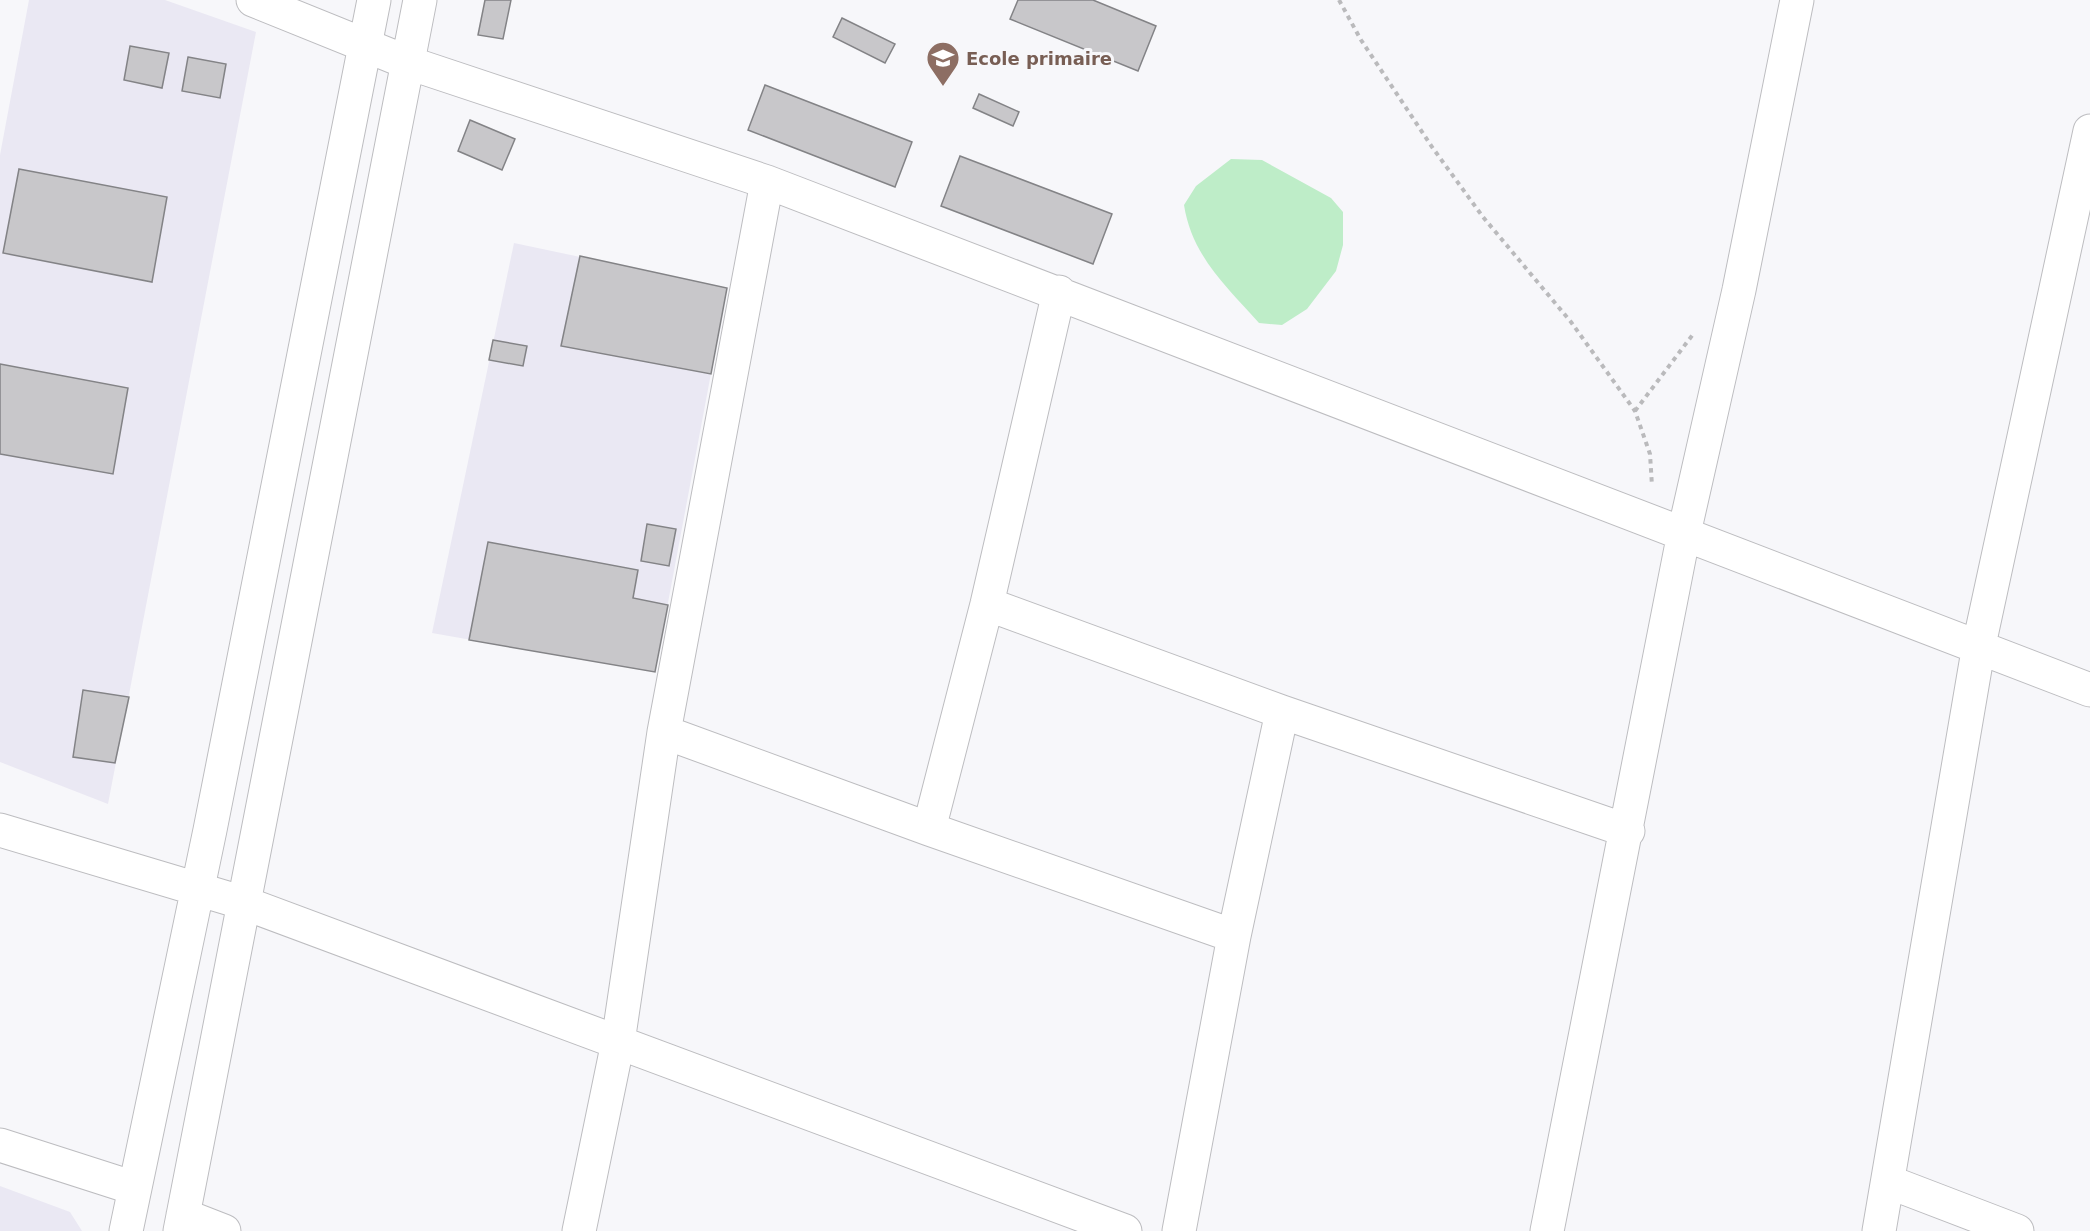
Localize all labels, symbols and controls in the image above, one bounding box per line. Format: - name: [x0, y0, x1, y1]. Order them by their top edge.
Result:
- school or university icon: Ecole primaire: [925, 40, 961, 87]
- place label: Ecole primaire: [966, 48, 1112, 69]

